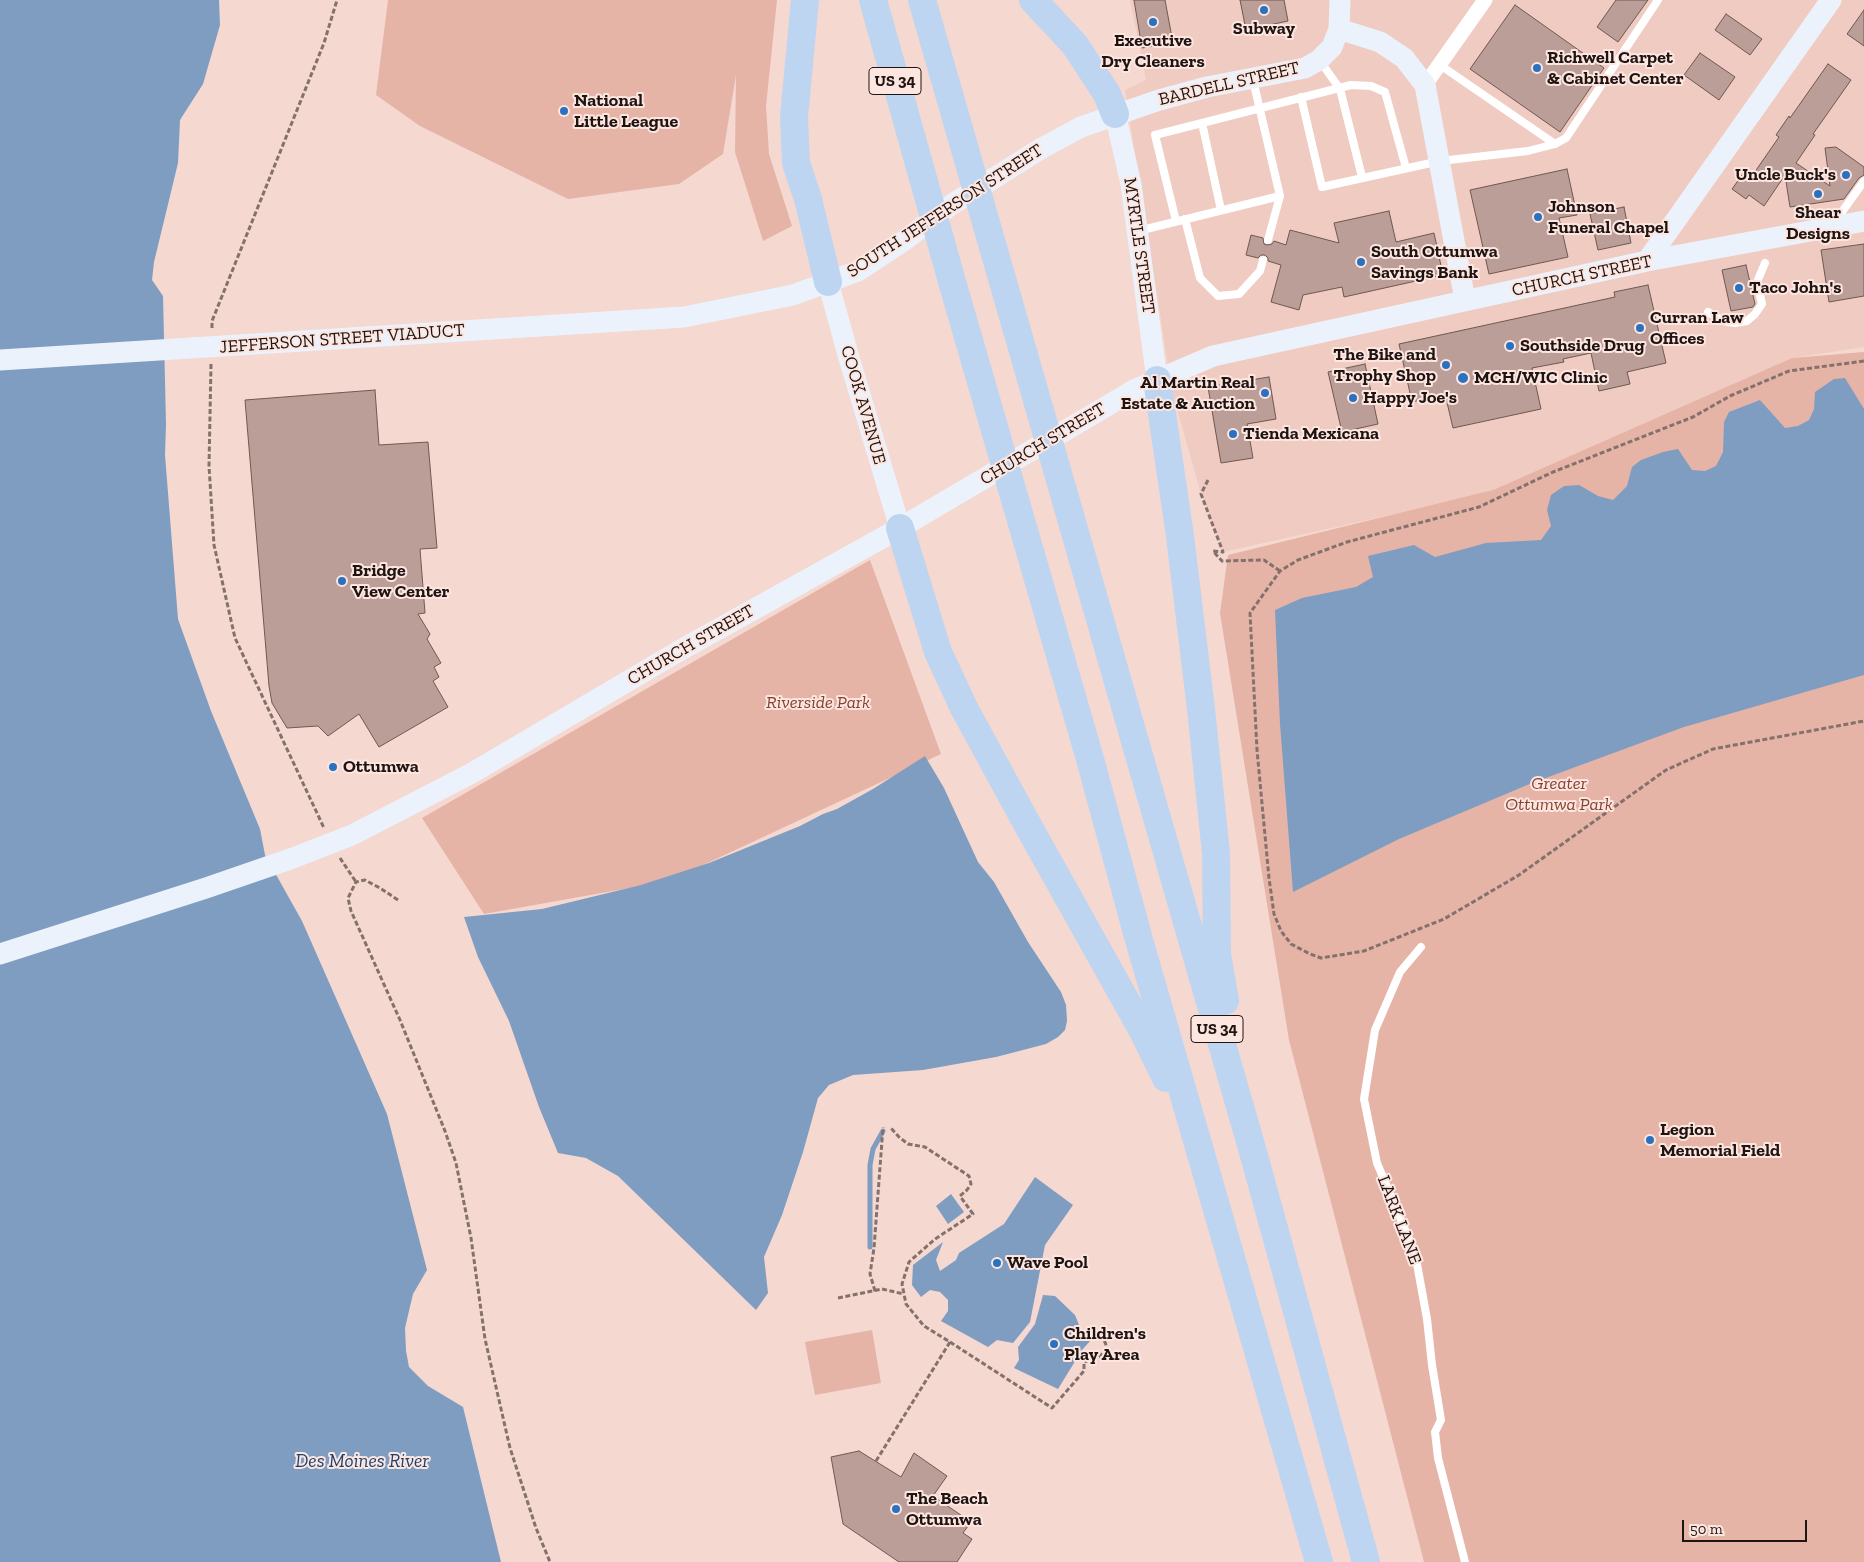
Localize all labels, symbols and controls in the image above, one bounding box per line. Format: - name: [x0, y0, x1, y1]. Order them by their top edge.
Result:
- marker: Subway: [1258, 4, 1270, 16]
- marker: Executive Dry Cleaners: [1147, 16, 1159, 28]
- place label: Subway: [1233, 18, 1295, 40]
- place label: Executive Dry Cleaners: [1101, 30, 1205, 72]
- place label: Richwell Carpet & Cabinet Center: [1547, 47, 1684, 90]
- street label: BARDELL STREET: [1156, 57, 1302, 111]
- marker: Richwell Carpet & Cabinet Center: [1531, 62, 1543, 74]
- road number: US 34: [869, 68, 921, 94]
- place label: National Little League: [574, 90, 678, 132]
- marker: National Little League: [558, 105, 570, 117]
- street label: SOUTH JEFFERSON STREET: [843, 140, 1047, 282]
- place label: Uncle Buck's: [1735, 164, 1836, 186]
- marker: Uncle Buck's: [1840, 169, 1852, 181]
- street label: MYRTLE STREET: [1119, 176, 1159, 316]
- marker: Shear Designs: [1812, 188, 1824, 200]
- place label: Johnson Funeral Chapel: [1548, 196, 1669, 238]
- place label: Shear Designs: [1786, 202, 1850, 244]
- marker: Johnson Funeral Chapel: [1532, 211, 1544, 223]
- place label: South Ottumwa Savings Bank: [1371, 241, 1498, 284]
- street label: CHURCH STREET: [1510, 251, 1654, 301]
- marker: South Ottumwa Savings Bank: [1355, 256, 1367, 268]
- place label: Taco John's: [1749, 277, 1841, 299]
- marker: Taco John's: [1733, 282, 1745, 294]
- place label: Curran Law Offices: [1650, 307, 1744, 350]
- street label: JEFFERSON STREET VIADUCT: [219, 320, 465, 358]
- marker: Curran Law Offices: [1634, 322, 1646, 334]
- place label: Southside Drug: [1520, 335, 1645, 357]
- marker: Southside Drug: [1504, 340, 1516, 352]
- street label: COOK AVENUE: [836, 343, 890, 467]
- place label: The Bike and Trophy Shop: [1333, 344, 1436, 386]
- marker: The Bike and Trophy Shop: [1440, 359, 1452, 371]
- place label: MCH/WIC Clinic: [1474, 367, 1608, 389]
- marker: MCH/WIC Clinic: [1456, 371, 1470, 385]
- place label: Al Martin Real Estate & Auction: [1121, 372, 1255, 414]
- marker: Al Martin Real Estate & Auction: [1259, 387, 1271, 399]
- place label: Happy Joe's: [1363, 387, 1457, 409]
- marker: Happy Joe's: [1347, 392, 1359, 404]
- street label: CHURCH STREET: [976, 398, 1110, 490]
- place label: Tienda Mexicana: [1243, 423, 1379, 445]
- marker: Tienda Mexicana: [1227, 428, 1239, 440]
- place label: Bridge View Center: [352, 560, 450, 602]
- marker: Bridge View Center: [336, 575, 348, 587]
- street label: CHURCH STREET: [624, 600, 758, 690]
- park label: Riverside Park: [766, 692, 870, 714]
- place label: Ottumwa: [343, 756, 419, 778]
- marker: Ottumwa: [327, 761, 339, 773]
- park label: Greater Ottumwa Park: [1505, 773, 1613, 816]
- road number: US 34: [1191, 1016, 1243, 1042]
- place label: Legion Memorial Field: [1660, 1119, 1780, 1162]
- marker: Legion Memorial Field: [1644, 1134, 1656, 1146]
- street label: LARK LANE: [1372, 1172, 1426, 1268]
- place label: Wave Pool: [1007, 1252, 1088, 1274]
- marker: Wave Pool: [991, 1257, 1003, 1269]
- place label: Children's Play Area: [1064, 1323, 1146, 1366]
- marker: Children's Play Area: [1048, 1338, 1060, 1350]
- water label: Des Moines River: [295, 1451, 429, 1473]
- place label: The Beach Ottumwa: [906, 1488, 988, 1530]
- marker: The Beach Ottumwa: [890, 1503, 902, 1515]
- scale bar: [1684, 1510, 1809, 1542]
- text: 50 m: [1690, 1520, 1723, 1538]

